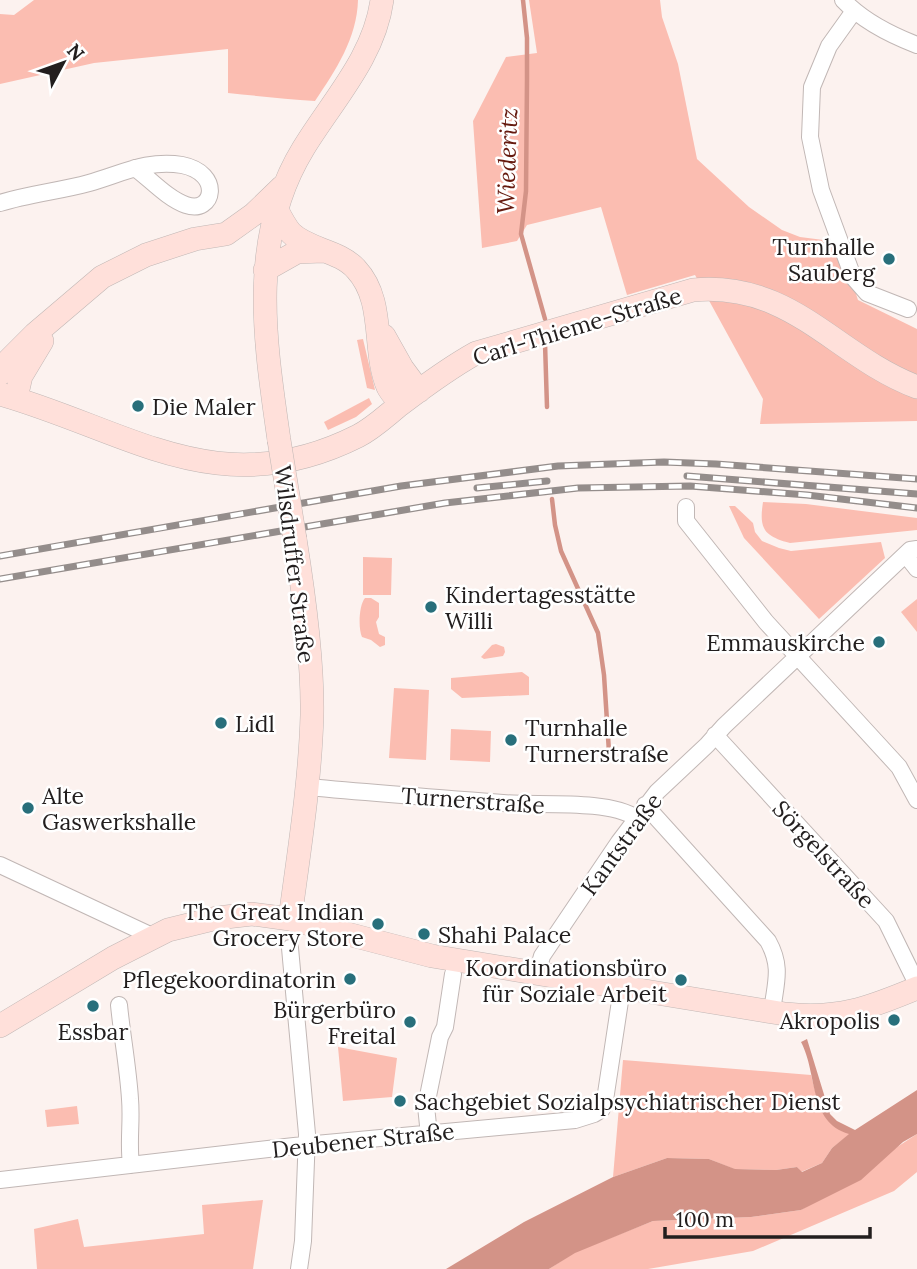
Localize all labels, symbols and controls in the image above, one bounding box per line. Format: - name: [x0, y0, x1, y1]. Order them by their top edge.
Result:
- north arrow: [28, 28, 98, 98]
- text: N: [62, 38, 90, 65]
- water label: Wiederitz: [490, 107, 524, 215]
- place label: Turnhalle Sauberg: [772, 232, 876, 287]
- marker: Turnhalle Sauberg: [881, 251, 897, 267]
- street label: Carl-Thieme-Straße: [469, 280, 685, 372]
- place label: Die Maler: [152, 392, 256, 421]
- marker: Die Maler: [130, 398, 146, 414]
- street label: Wilsdruffer Straße: [268, 463, 322, 665]
- place label: Kindertagesstätte Willi: [445, 580, 636, 635]
- marker: Kindertagesstätte Willi: [423, 599, 439, 615]
- place label: Emmauskirche: [706, 628, 865, 657]
- marker: Emmauskirche: [871, 634, 887, 650]
- place label: Lidl: [235, 709, 275, 738]
- place label: Turnhalle Turnerstraße: [525, 713, 669, 768]
- marker: Lidl: [213, 715, 229, 731]
- marker: Turnhalle Turnerstraße: [503, 732, 519, 748]
- place label: Alte Gaswerkshalle: [41, 781, 196, 836]
- street label: Turnerstraße: [400, 781, 546, 819]
- street label: Kantstraße: [574, 787, 668, 901]
- street label: Sörgelstraße: [767, 794, 881, 914]
- marker: Alte Gaswerkshalle: [20, 800, 36, 816]
- place label: The Great Indian Grocery Store: [183, 897, 364, 952]
- marker: The Great Indian Grocery Store: [370, 916, 386, 932]
- place label: Shahi Palace: [438, 920, 571, 949]
- marker: Shahi Palace: [416, 926, 432, 942]
- place label: Koordinationsbüro für Soziale Arbeit: [465, 953, 667, 1008]
- place label: Pflegekoordinatorin: [122, 965, 336, 994]
- marker: Pflegekoordinatorin: [342, 971, 358, 987]
- marker: Koordinationsbüro für Soziale Arbeit: [673, 972, 689, 988]
- place label: Bürgerbüro Freital: [273, 995, 396, 1050]
- marker: Essbar: [85, 998, 101, 1014]
- place label: Akropolis: [778, 1006, 880, 1035]
- marker: Akropolis: [886, 1012, 902, 1028]
- marker: Bürgerbüro Freital: [402, 1014, 418, 1030]
- place label: Essbar: [58, 1017, 128, 1046]
- place label: Sachgebiet Sozialpsychiatrischer Dienst: [414, 1087, 841, 1116]
- marker: Sachgebiet Sozialpsychiatrischer Dienst: [392, 1093, 408, 1109]
- street label: Deubener Straße: [270, 1116, 456, 1164]
- scale bar: [665, 1196, 870, 1240]
- text: 100 m: [676, 1206, 734, 1233]

